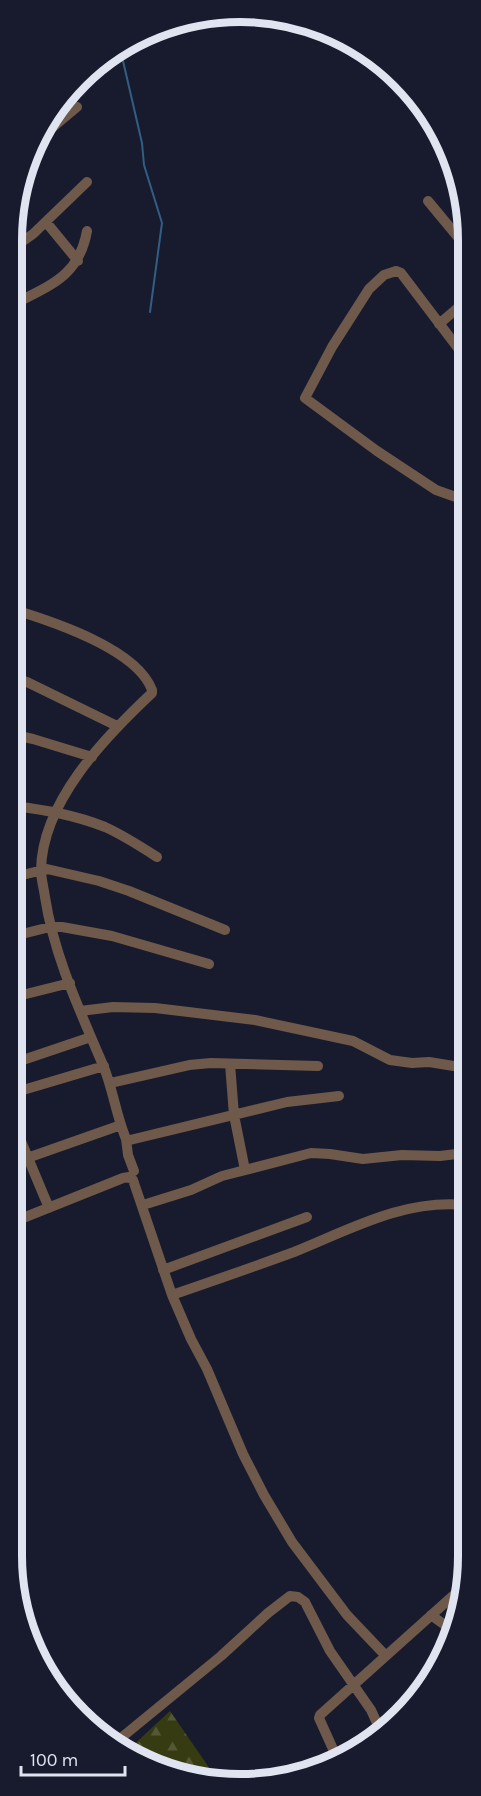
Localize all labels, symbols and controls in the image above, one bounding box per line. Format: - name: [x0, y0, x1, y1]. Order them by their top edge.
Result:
- scale bar: [21, 1739, 124, 1777]
- text: 100 m: [30, 1749, 78, 1771]

